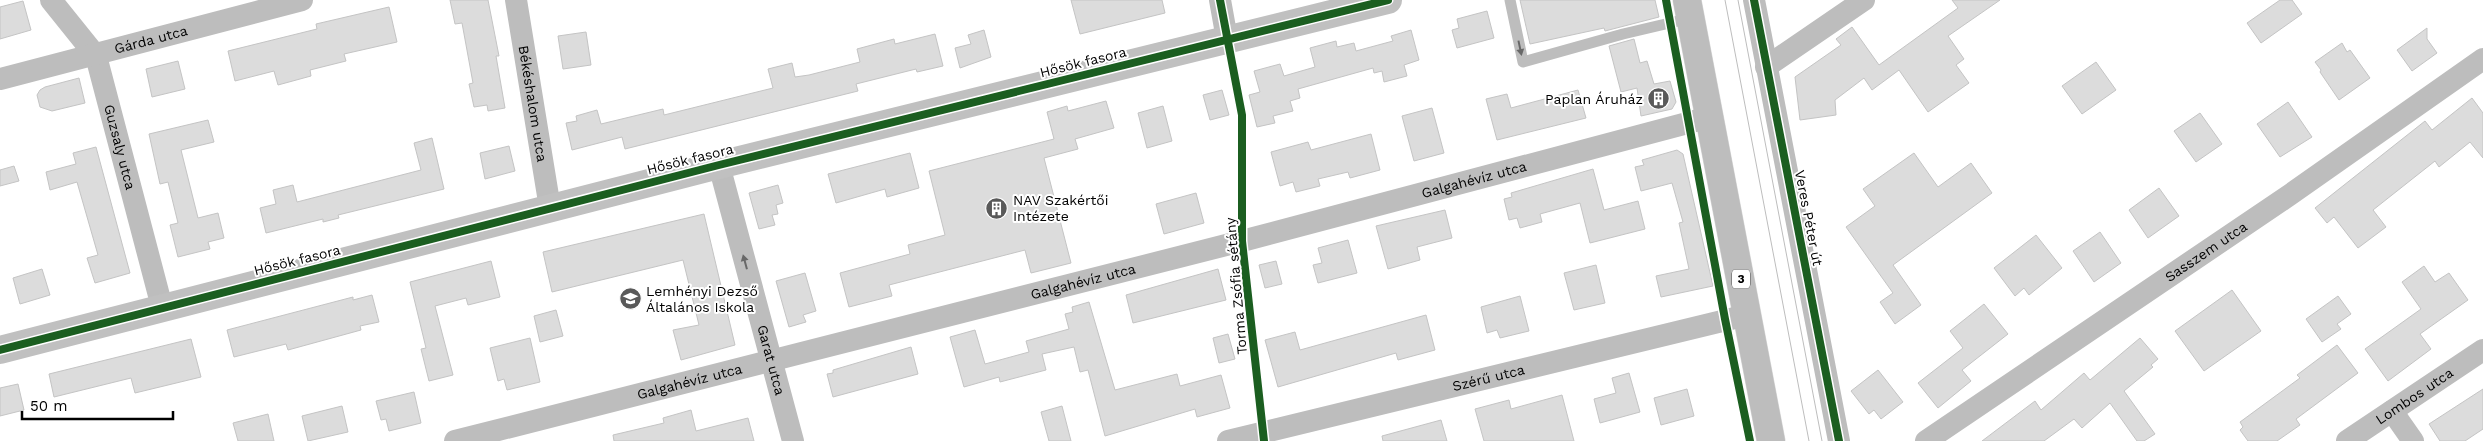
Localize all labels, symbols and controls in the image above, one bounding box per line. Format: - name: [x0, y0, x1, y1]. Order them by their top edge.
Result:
- street label: Gárda utca: [113, 22, 189, 57]
- one-way arrow: [1516, 40, 1524, 55]
- street label: Hősök fasora: [1038, 43, 1128, 80]
- street label: Békéshalom utca: [516, 44, 550, 163]
- building icon: Paplan Áruház: [1647, 87, 1671, 111]
- place label: Paplan Áruház: [1545, 91, 1643, 107]
- street label: Guzsaly utca: [101, 103, 139, 191]
- street label: Hősök fasora: [645, 140, 735, 177]
- street label: Galgahévíz utca: [1420, 158, 1528, 201]
- street label: Veres Péter út: [1792, 169, 1826, 267]
- place label: NAV Szakértői Intézete: [1013, 192, 1108, 224]
- building icon: NAV Szakértői Intézete: [985, 196, 1009, 220]
- street label: Torma Zsófia sétány: [1222, 216, 1250, 355]
- street label: Sasszem utca: [2162, 218, 2250, 285]
- street label: Hősök fasora: [252, 241, 342, 278]
- one-way arrow: [741, 254, 749, 269]
- street label: Galgahévíz utca: [1029, 260, 1137, 302]
- road number: 3: [1732, 270, 1750, 288]
- place label: Lemhényi Dezső Általános Iskola: [646, 283, 758, 315]
- school or university icon: Lemhényi Dezső Általános Iskola: [618, 287, 642, 311]
- street label: Garat utca: [754, 323, 788, 397]
- street label: Galgahévíz utca: [635, 360, 744, 402]
- street label: Szérű utca: [1451, 361, 1526, 394]
- street label: Lombos utca: [2373, 364, 2456, 428]
- scale bar: [22, 388, 174, 420]
- text: 50 m: [30, 397, 67, 415]

